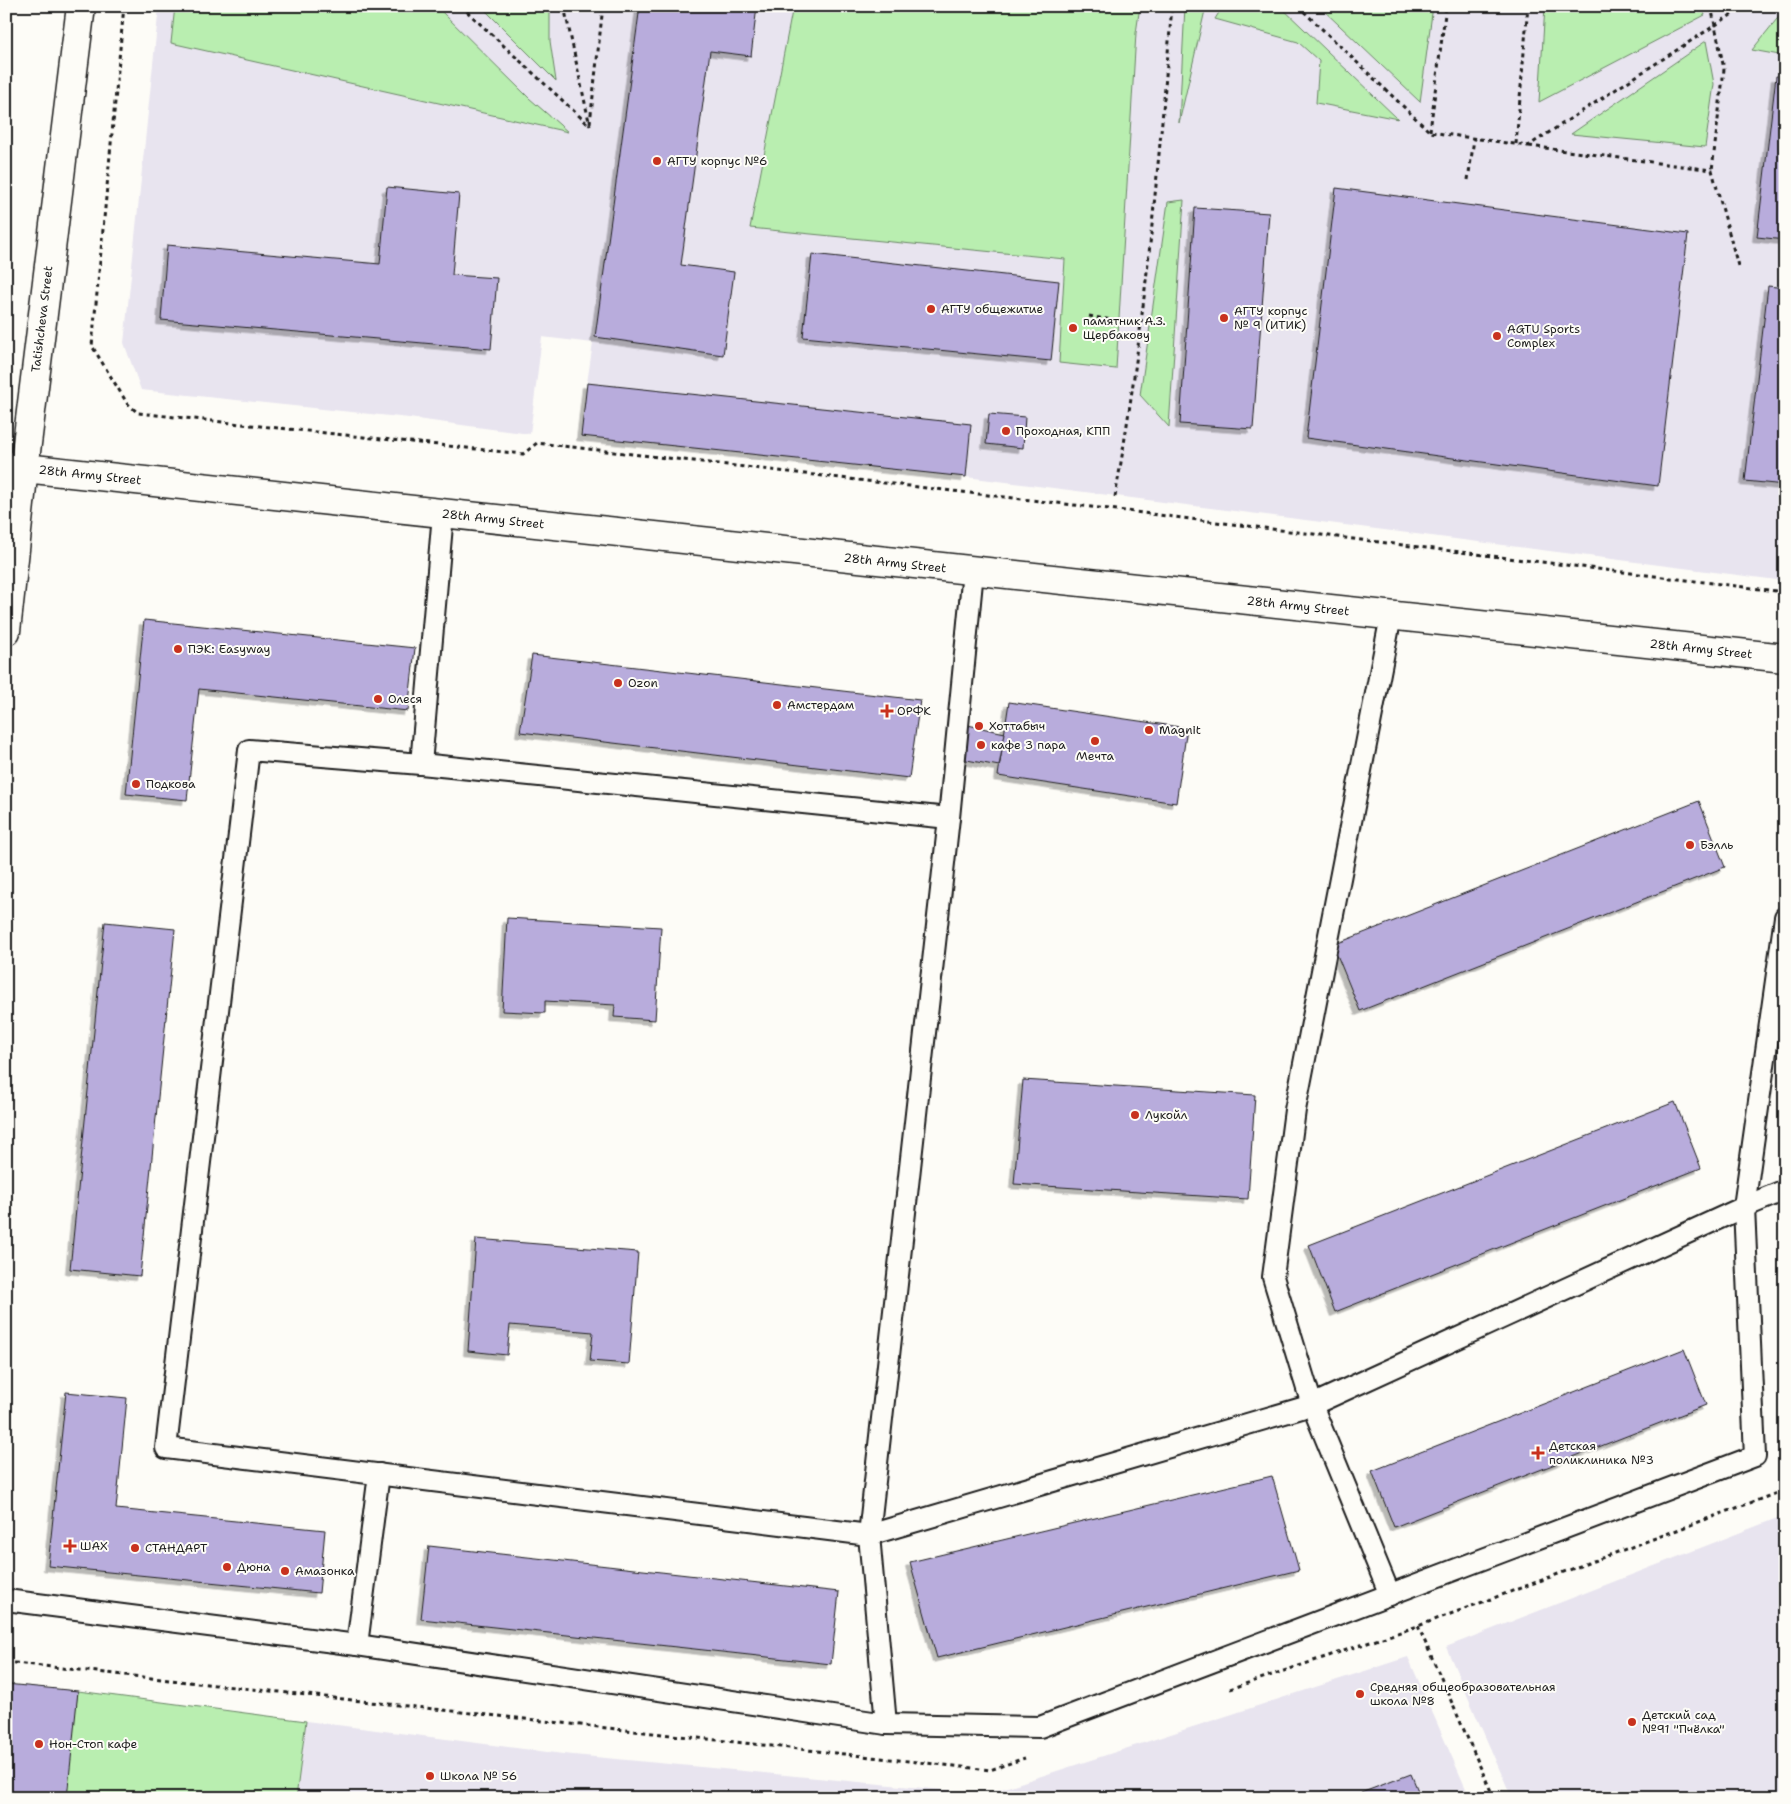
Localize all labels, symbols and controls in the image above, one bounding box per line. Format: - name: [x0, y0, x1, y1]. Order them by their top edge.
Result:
- place label: АГТУ корпус №6: [667, 153, 767, 169]
- marker: АГТУ корпус №6: [651, 155, 663, 167]
- street label: Tatishcheva Street: [28, 265, 56, 373]
- place label: АГТУ общежитие: [941, 301, 1044, 317]
- marker: АГТУ общежитие: [925, 303, 937, 315]
- place label: АГТУ корпус № 9 (ИТИК): [1234, 303, 1307, 333]
- marker: АГТУ корпус № 9 (ИТИК): [1218, 312, 1230, 324]
- place label: памятник А.З. Щербакову: [1083, 313, 1166, 343]
- place label: AGTU Sports Complex: [1507, 321, 1580, 351]
- marker: памятник А.З. Щербакову: [1067, 322, 1079, 334]
- marker: AGTU Sports Complex: [1491, 330, 1503, 342]
- place label: Проходная, КПП: [1016, 423, 1110, 439]
- marker: Проходная, КПП: [1000, 425, 1012, 437]
- street label: 28th Army Street: [38, 462, 142, 488]
- street label: 28th Army Street: [441, 506, 545, 532]
- street label: 28th Army Street: [843, 550, 947, 576]
- street label: 28th Army Street: [1246, 593, 1350, 619]
- street label: 28th Army Street: [1649, 636, 1753, 662]
- place label: ПЭК: Easyway: [188, 641, 270, 657]
- marker: ПЭК: Easyway: [172, 643, 184, 655]
- place label: Ozon: [628, 675, 658, 691]
- marker: Ozon: [612, 677, 624, 689]
- place label: Олеся: [388, 691, 422, 707]
- marker: Олеся: [372, 693, 384, 705]
- place label: Амстердам: [787, 697, 854, 713]
- marker: Амстердам: [771, 699, 783, 711]
- place label: ОРФК: [897, 703, 931, 719]
- marker: ОРФК: [881, 705, 893, 717]
- place label: Хоттабыч: [989, 718, 1045, 734]
- marker: Хоттабыч: [973, 720, 985, 732]
- place label: Magnit: [1159, 722, 1201, 738]
- marker: Magnit: [1143, 724, 1155, 736]
- marker: Мечта: [1089, 735, 1101, 747]
- place label: кафе 3 пара: [991, 737, 1066, 753]
- marker: кафе 3 пара: [975, 739, 987, 751]
- place label: Мечта: [1076, 748, 1114, 764]
- place label: Подкова: [146, 776, 196, 792]
- marker: Подкова: [130, 778, 142, 790]
- place label: Бэлль: [1700, 837, 1733, 853]
- marker: Бэлль: [1684, 839, 1696, 851]
- place label: Лукойл: [1145, 1107, 1188, 1123]
- marker: Лукойл: [1129, 1109, 1141, 1121]
- place label: Детская поликлиника №3: [1549, 1438, 1654, 1468]
- marker: Детская поликлиника №3: [1531, 1446, 1545, 1460]
- place label: ШАХ: [80, 1538, 108, 1554]
- marker: ШАХ: [64, 1540, 76, 1552]
- place label: СТАНДАРТ: [145, 1540, 208, 1556]
- marker: СТАНДАРТ: [129, 1542, 141, 1554]
- place label: Дюна: [237, 1559, 271, 1575]
- marker: Дюна: [221, 1561, 233, 1573]
- place label: Амазонка: [295, 1563, 355, 1579]
- marker: Амазонка: [279, 1565, 291, 1577]
- place label: Средняя общеобразовательная школа №8: [1370, 1679, 1556, 1709]
- marker: Средняя общеобразовательная школа №8: [1354, 1688, 1366, 1700]
- place label: Детский сад №91 "Пчёлка": [1642, 1707, 1725, 1737]
- marker: Детский сад №91 "Пчёлка": [1626, 1716, 1638, 1728]
- place label: Нон-Стоп кафе: [49, 1736, 137, 1752]
- marker: Нон-Стоп кафе: [33, 1738, 45, 1750]
- place label: Школа № 56: [440, 1768, 517, 1784]
- marker: Школа № 56: [424, 1770, 436, 1782]

